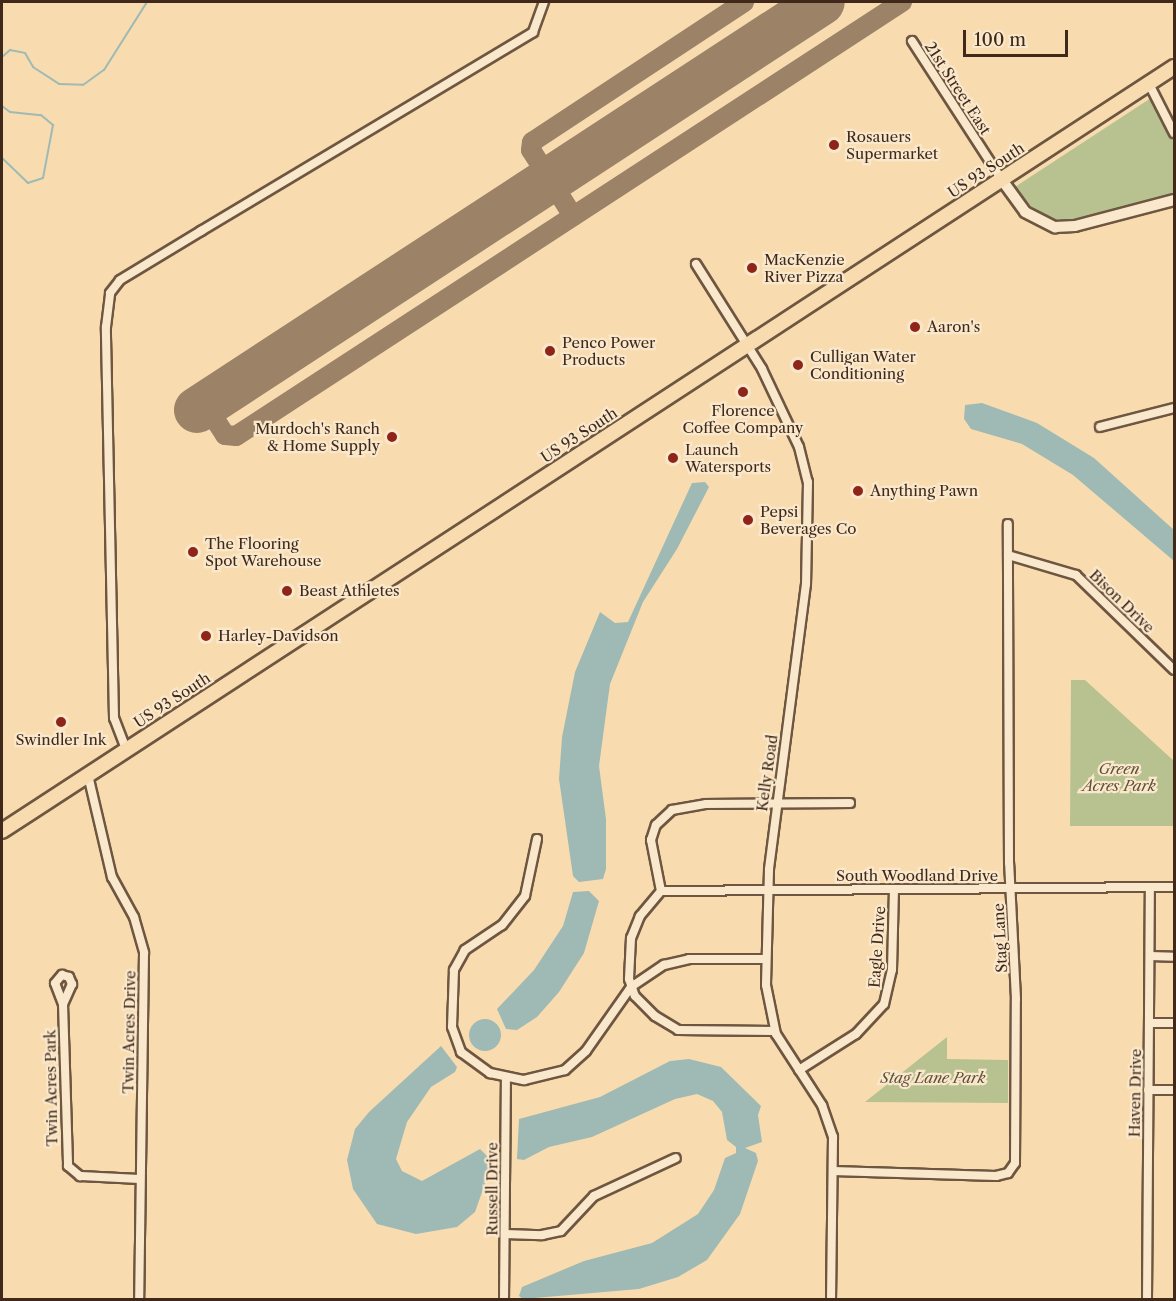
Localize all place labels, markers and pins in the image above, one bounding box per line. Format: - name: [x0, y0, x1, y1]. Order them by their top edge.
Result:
- place label: Rosauers Supermarket: [846, 127, 938, 162]
- marker: Rosauers Supermarket: [827, 138, 841, 152]
- place label: MacKenzie River Pizza: [764, 250, 845, 285]
- marker: MacKenzie River Pizza: [745, 261, 759, 275]
- place label: Aaron's: [927, 318, 980, 336]
- marker: Aaron's: [908, 320, 922, 334]
- place label: Penco Power Products: [562, 333, 655, 368]
- marker: Penco Power Products: [543, 344, 557, 358]
- place label: Culligan Water Conditioning: [810, 347, 916, 382]
- marker: Culligan Water Conditioning: [791, 358, 805, 372]
- marker: Florence Coffee Company: [736, 385, 750, 399]
- place label: Florence Coffee Company: [683, 401, 803, 436]
- place label: Murdoch's Ranch & Home Supply: [255, 419, 380, 454]
- marker: Murdoch's Ranch & Home Supply: [385, 430, 399, 444]
- place label: Launch Watersports: [685, 440, 771, 475]
- marker: Launch Watersports: [666, 451, 680, 465]
- place label: Anything Pawn: [870, 482, 978, 500]
- marker: Anything Pawn: [851, 484, 865, 498]
- place label: Pepsi Beverages Co: [760, 502, 856, 537]
- marker: Pepsi Beverages Co: [741, 513, 755, 527]
- place label: The Flooring Spot Warehouse: [205, 534, 322, 569]
- marker: The Flooring Spot Warehouse: [186, 545, 200, 559]
- place label: Beast Athletes: [299, 582, 400, 600]
- marker: Beast Athletes: [280, 584, 294, 598]
- place label: Harley-Davidson: [218, 627, 339, 645]
- marker: Harley-Davidson: [199, 629, 213, 643]
- marker: Swindler Ink: [54, 715, 68, 729]
- place label: Swindler Ink: [15, 731, 107, 749]

